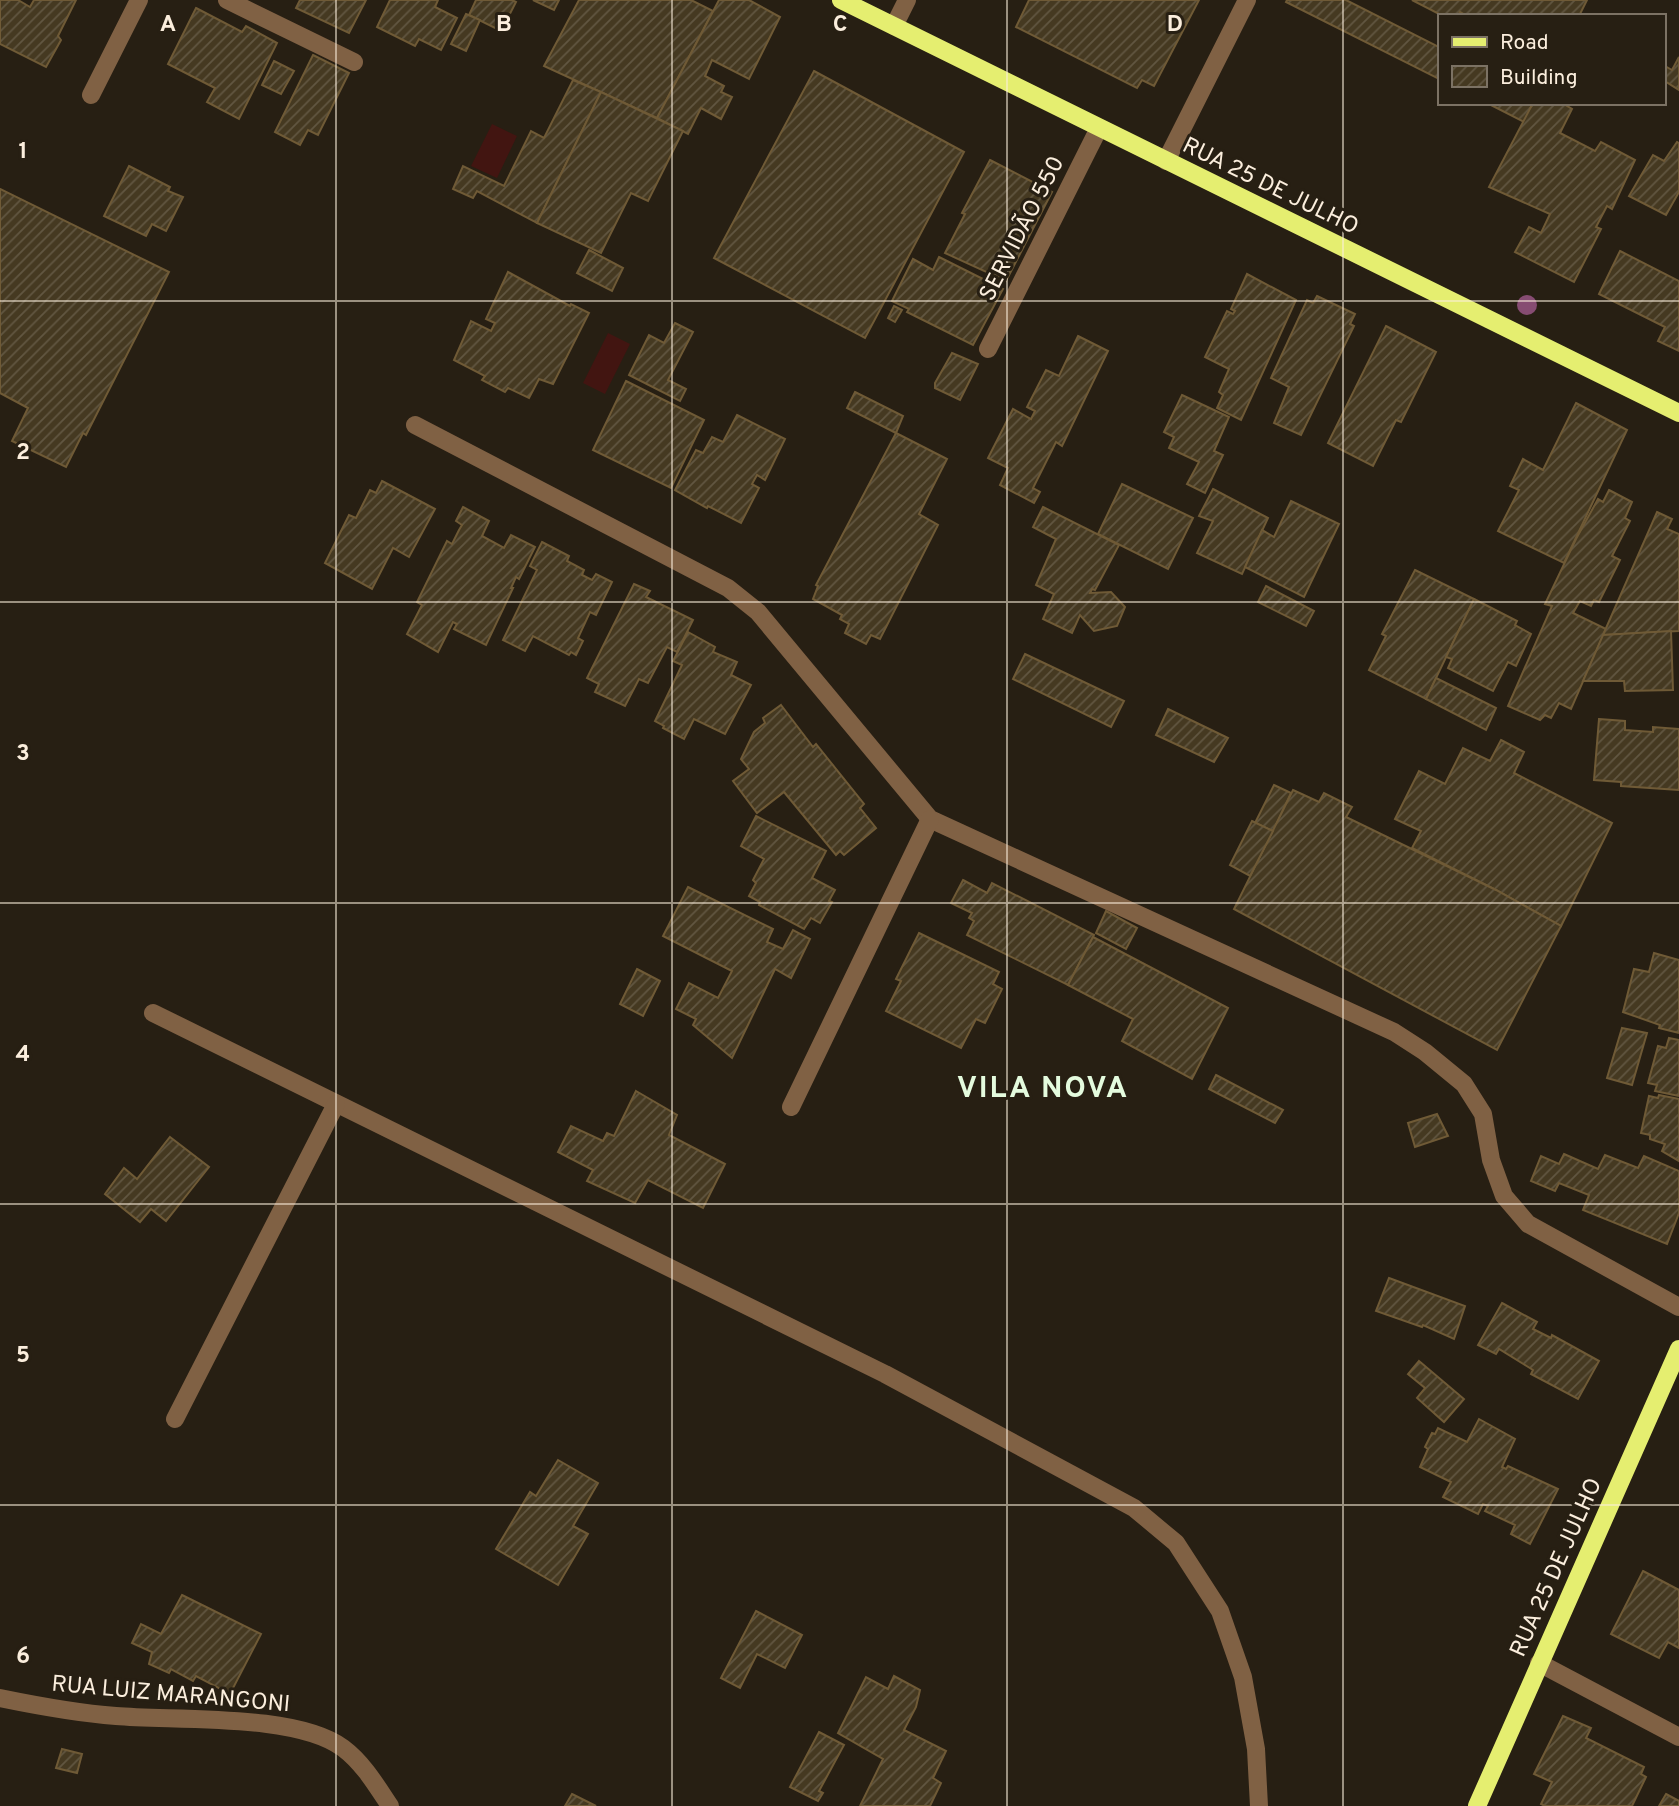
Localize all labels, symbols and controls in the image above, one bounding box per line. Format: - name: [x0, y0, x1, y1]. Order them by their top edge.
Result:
- text: A: [160, 11, 176, 40]
- text: B: [496, 11, 512, 40]
- text: C: [833, 11, 847, 40]
- text: D: [1167, 11, 1183, 40]
- legend: [1438, 14, 1665, 105]
- text: Road: [1500, 30, 1549, 57]
- text: Building: [1500, 65, 1578, 92]
- street label: RUA 25 DE JULHO: [1177, 132, 1363, 243]
- text: 1: [18, 138, 28, 167]
- street label: SERVIDÃO 550: [973, 151, 1072, 306]
- text: 2: [16, 439, 30, 468]
- text: 3: [16, 740, 30, 769]
- text: 4: [16, 1041, 30, 1070]
- district label: VILA NOVA: [957, 1071, 1129, 1108]
- text: 5: [16, 1342, 30, 1371]
- street label: RUA 25 DE JULHO: [1505, 1474, 1610, 1662]
- text: 6: [16, 1643, 30, 1672]
- street label: RUA LUIZ MARANGONI: [50, 1671, 291, 1720]

